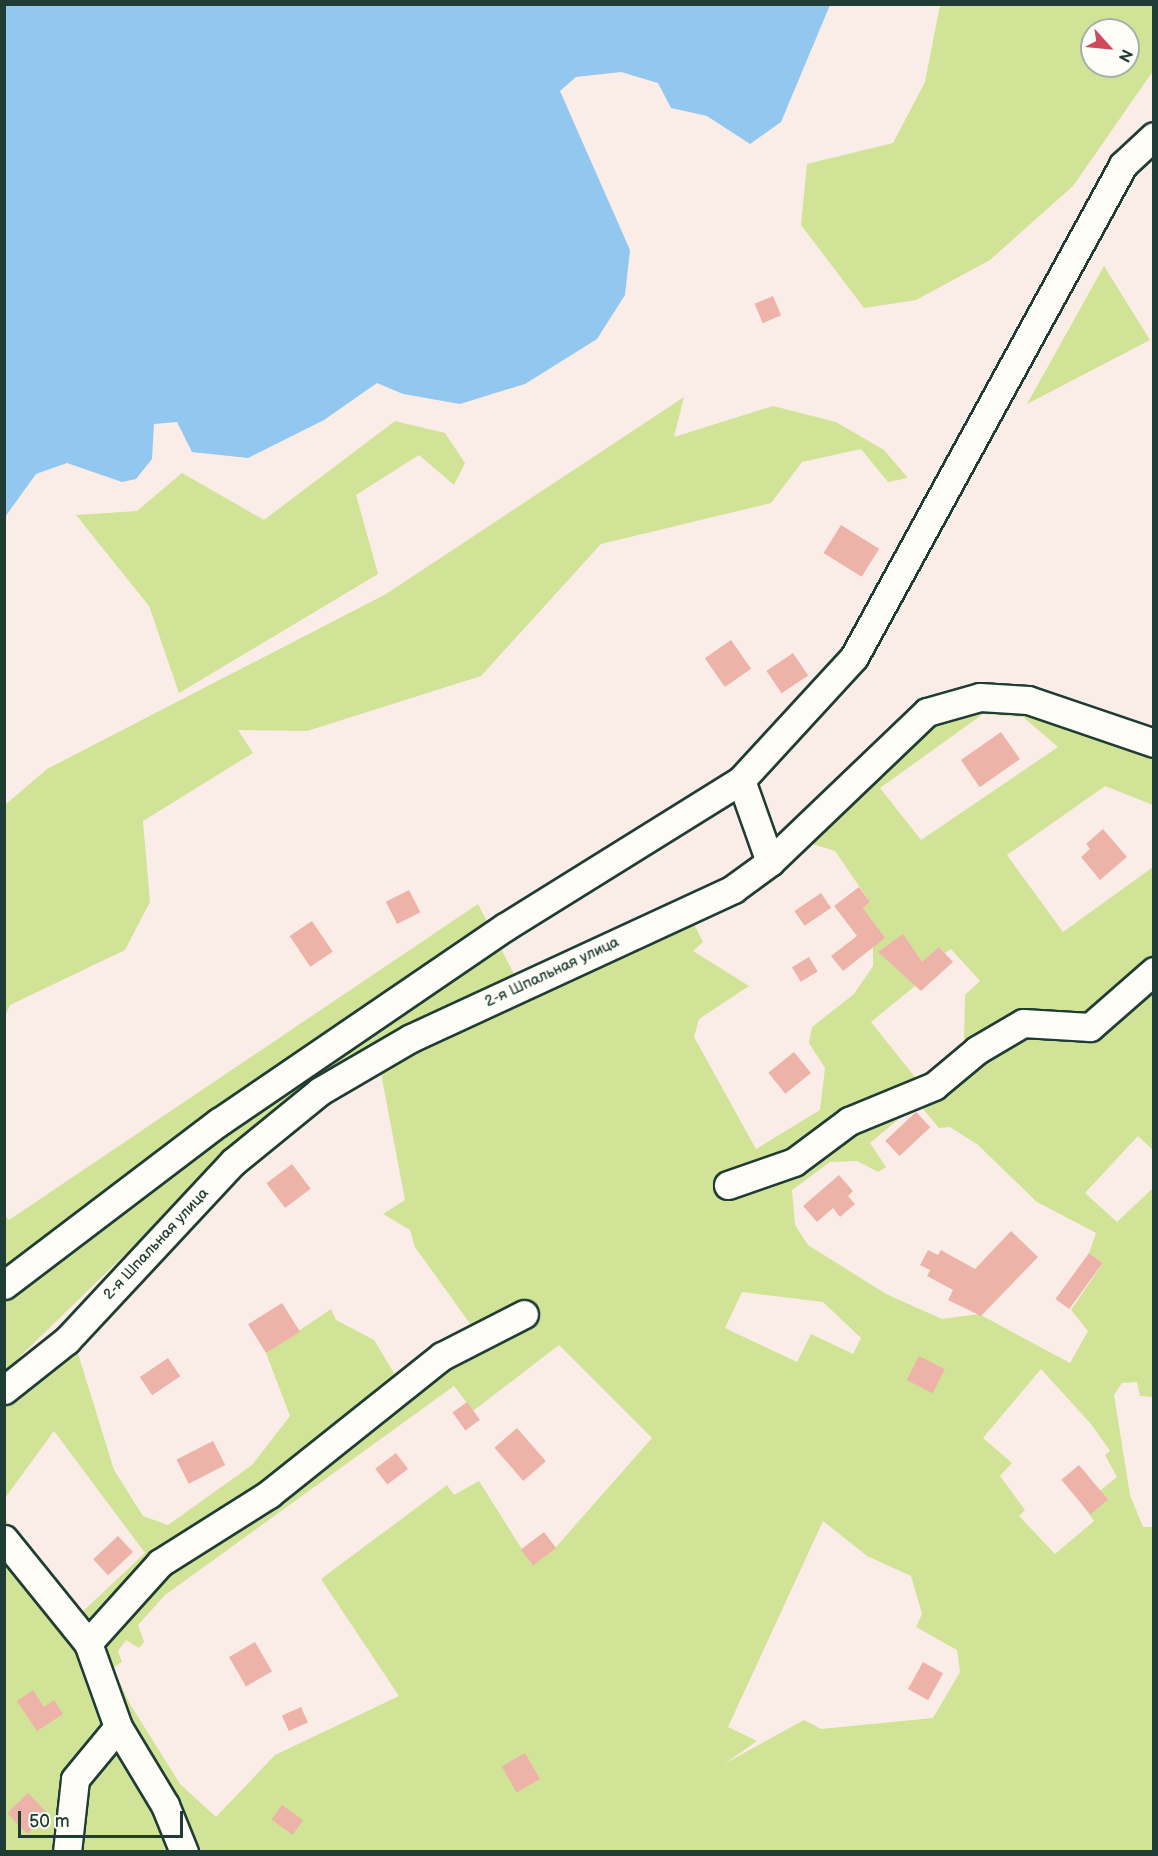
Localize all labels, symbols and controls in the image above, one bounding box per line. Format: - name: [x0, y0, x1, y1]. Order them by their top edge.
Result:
- north arrow: [1080, 18, 1140, 78]
- text: N: [1114, 46, 1136, 65]
- street label: 2-я Шпальная улица: [482, 933, 622, 1011]
- street label: 2-я Шпальная улица: [100, 1184, 212, 1304]
- scale bar: [21, 1799, 186, 1837]
- text: 50 m: [29, 1811, 70, 1832]

